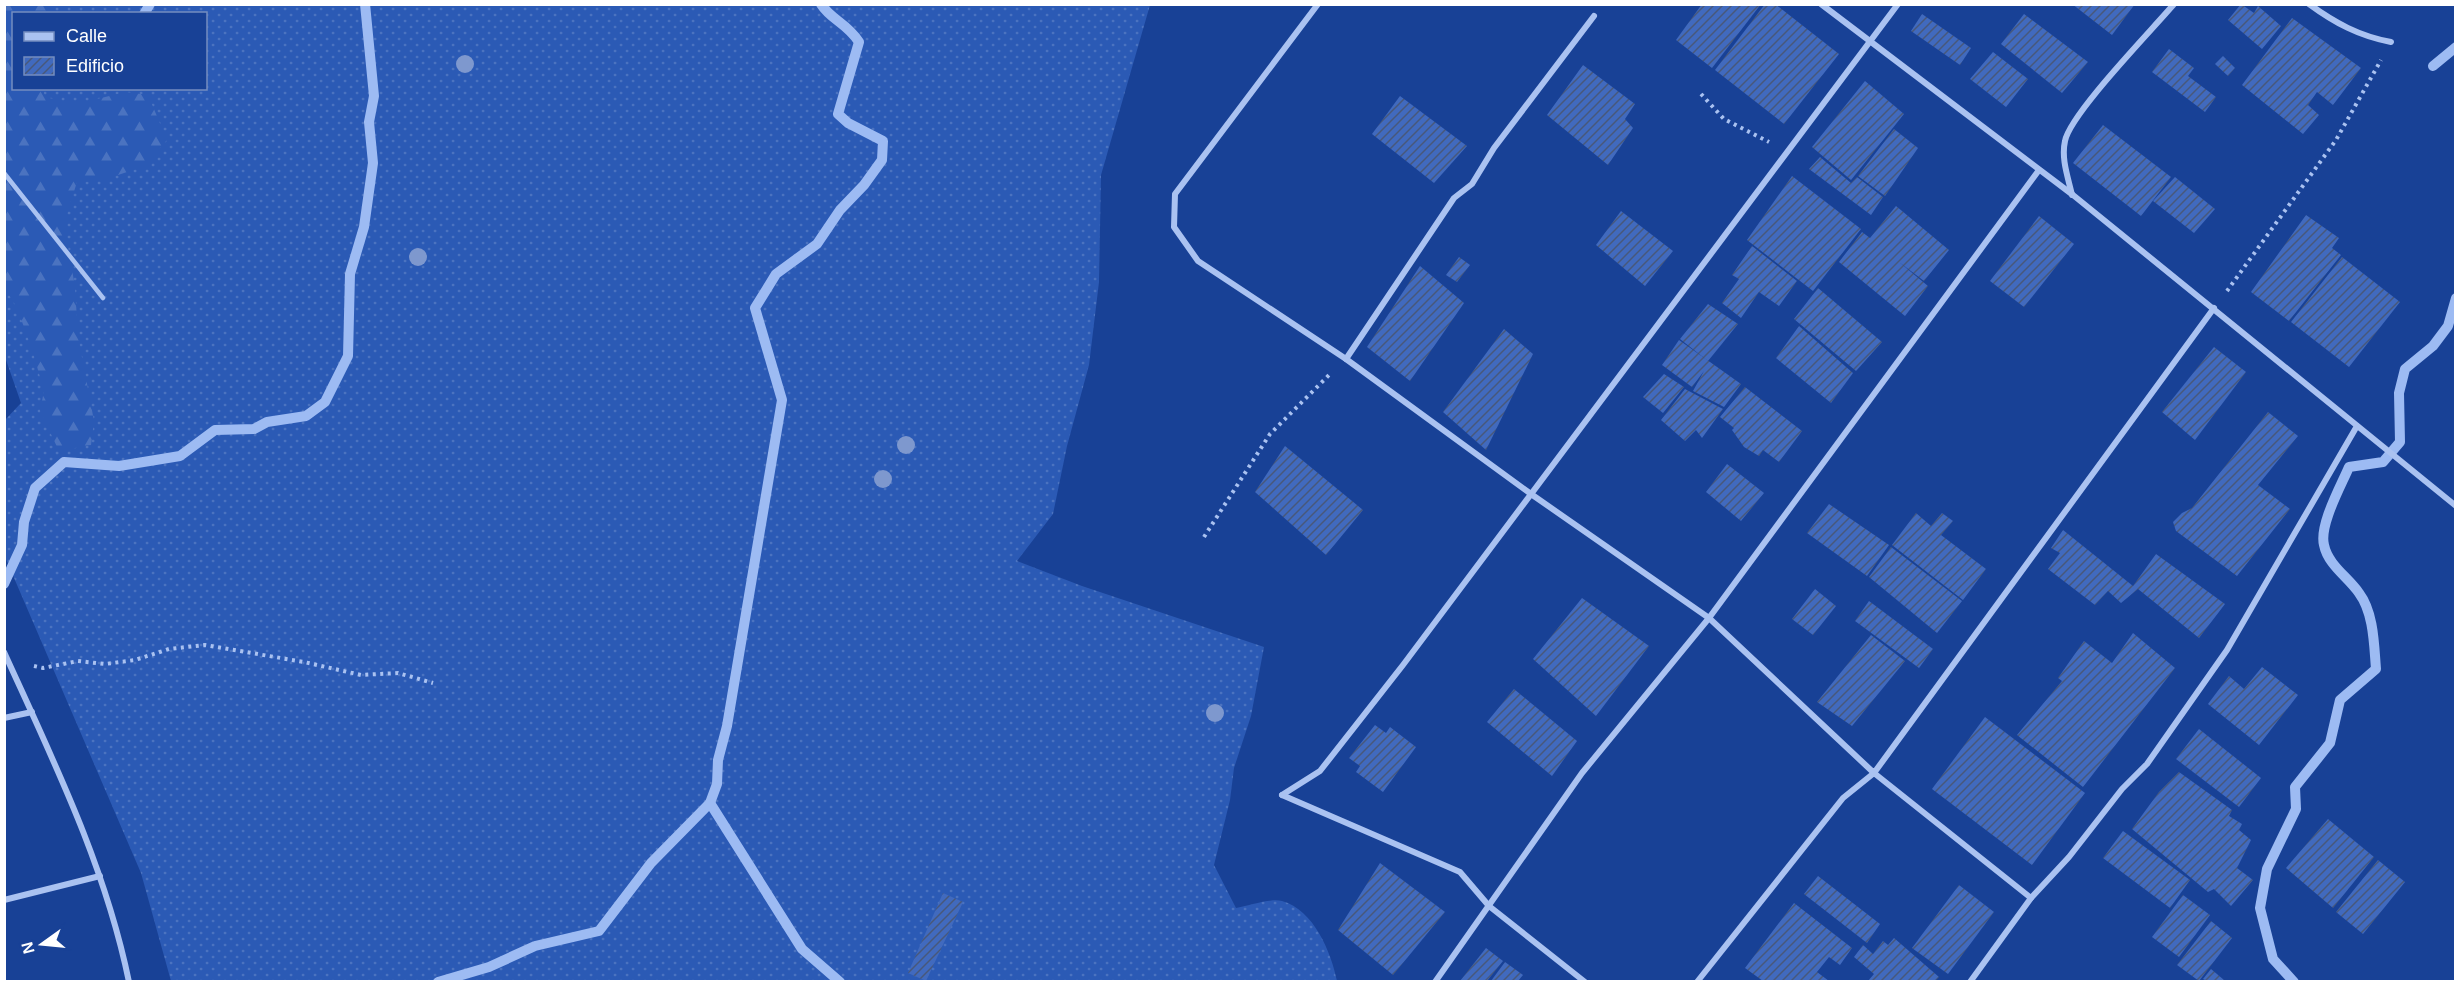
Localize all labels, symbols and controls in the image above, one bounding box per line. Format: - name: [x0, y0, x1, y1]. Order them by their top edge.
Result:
- legend: [12, 12, 207, 90]
- text: Calle: [66, 26, 107, 46]
- text: Edificio: [66, 56, 124, 76]
- north arrow: [12, 914, 72, 974]
- text: N: [18, 940, 38, 956]

